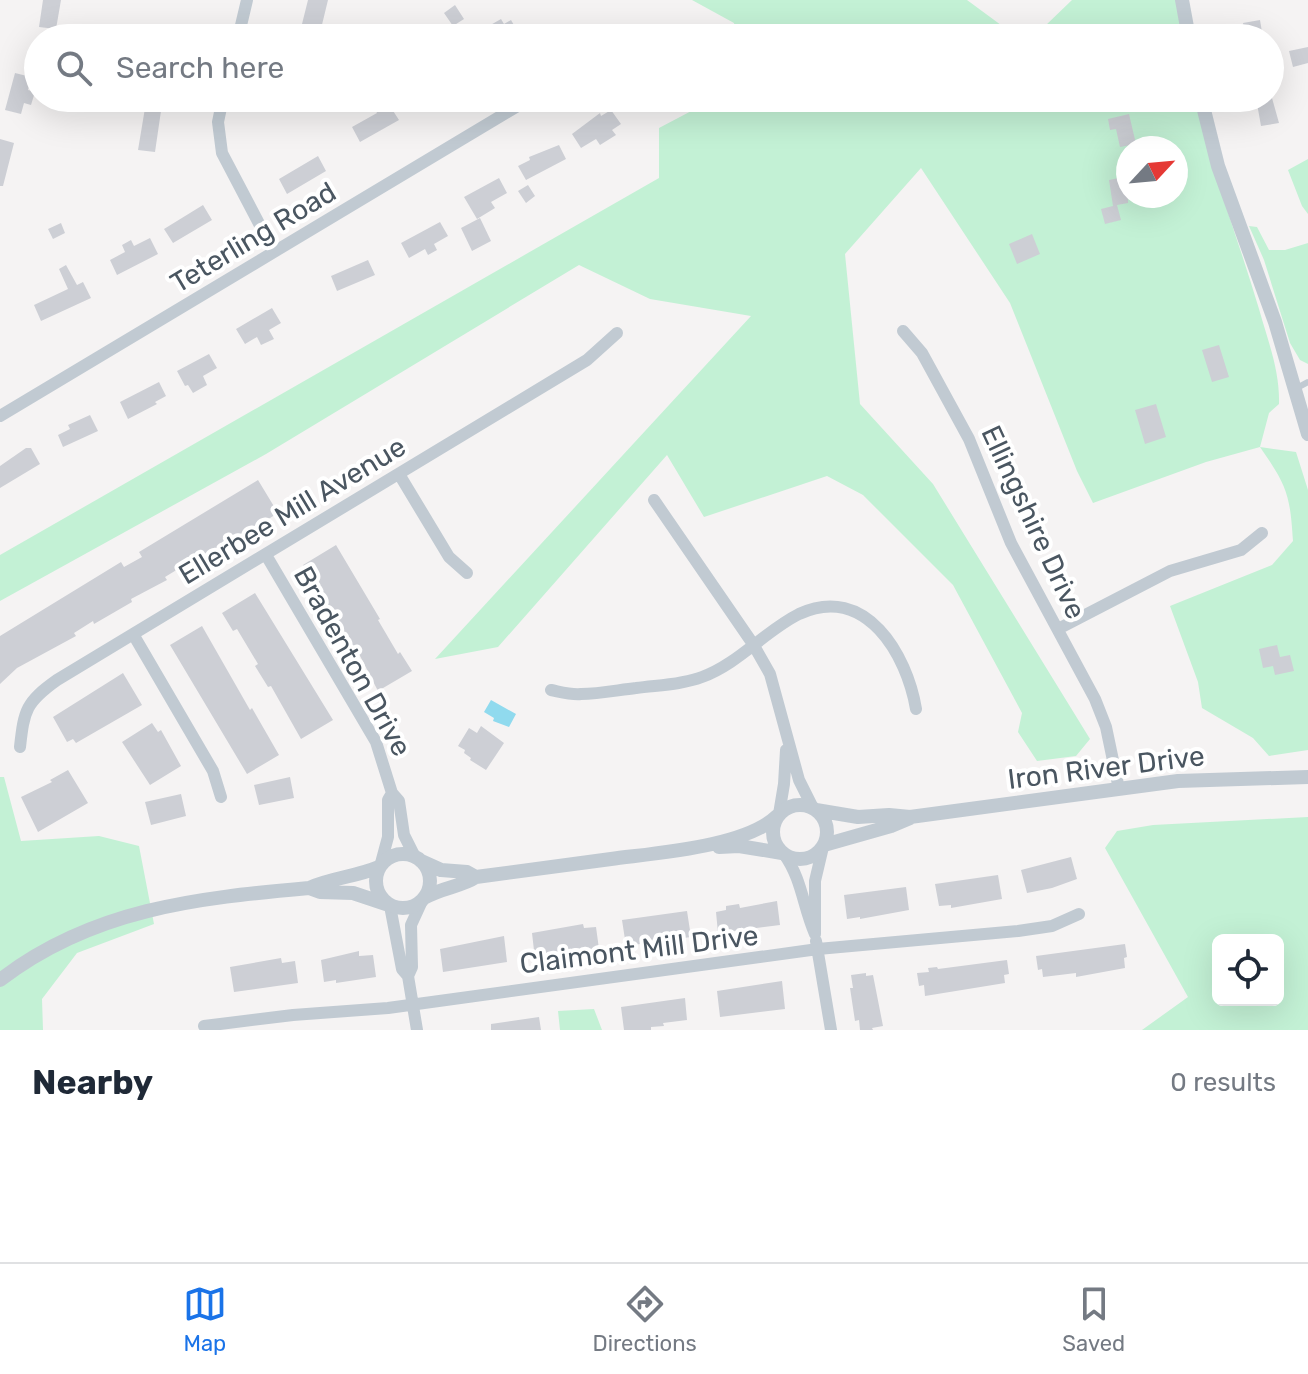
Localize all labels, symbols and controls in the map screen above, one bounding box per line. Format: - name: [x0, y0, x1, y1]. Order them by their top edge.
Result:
- search box: [24, 24, 1284, 112]
- icon: search: [52, 46, 96, 90]
- text: Search here: [116, 50, 284, 86]
- north arrow: [1116, 136, 1188, 208]
- street label: Teterling Road: [165, 175, 342, 300]
- street label: Ellingshire Drive: [974, 420, 1093, 624]
- street label: Ellerbee Mill Avenue: [173, 430, 412, 591]
- street label: Bradenton Drive: [287, 561, 418, 762]
- street label: Iron River Drive: [1006, 739, 1206, 796]
- street label: Claimont Mill Drive: [518, 918, 760, 981]
- map controls: [1212, 934, 1284, 1006]
- button: locate: [1212, 934, 1284, 1006]
- text: Nearby: [32, 1062, 153, 1103]
- text: 0 results: [1170, 1067, 1276, 1098]
- tab: Map: [183, 1282, 227, 1357]
- tab: Directions: [592, 1282, 697, 1357]
- tab: Saved: [1062, 1282, 1125, 1357]

